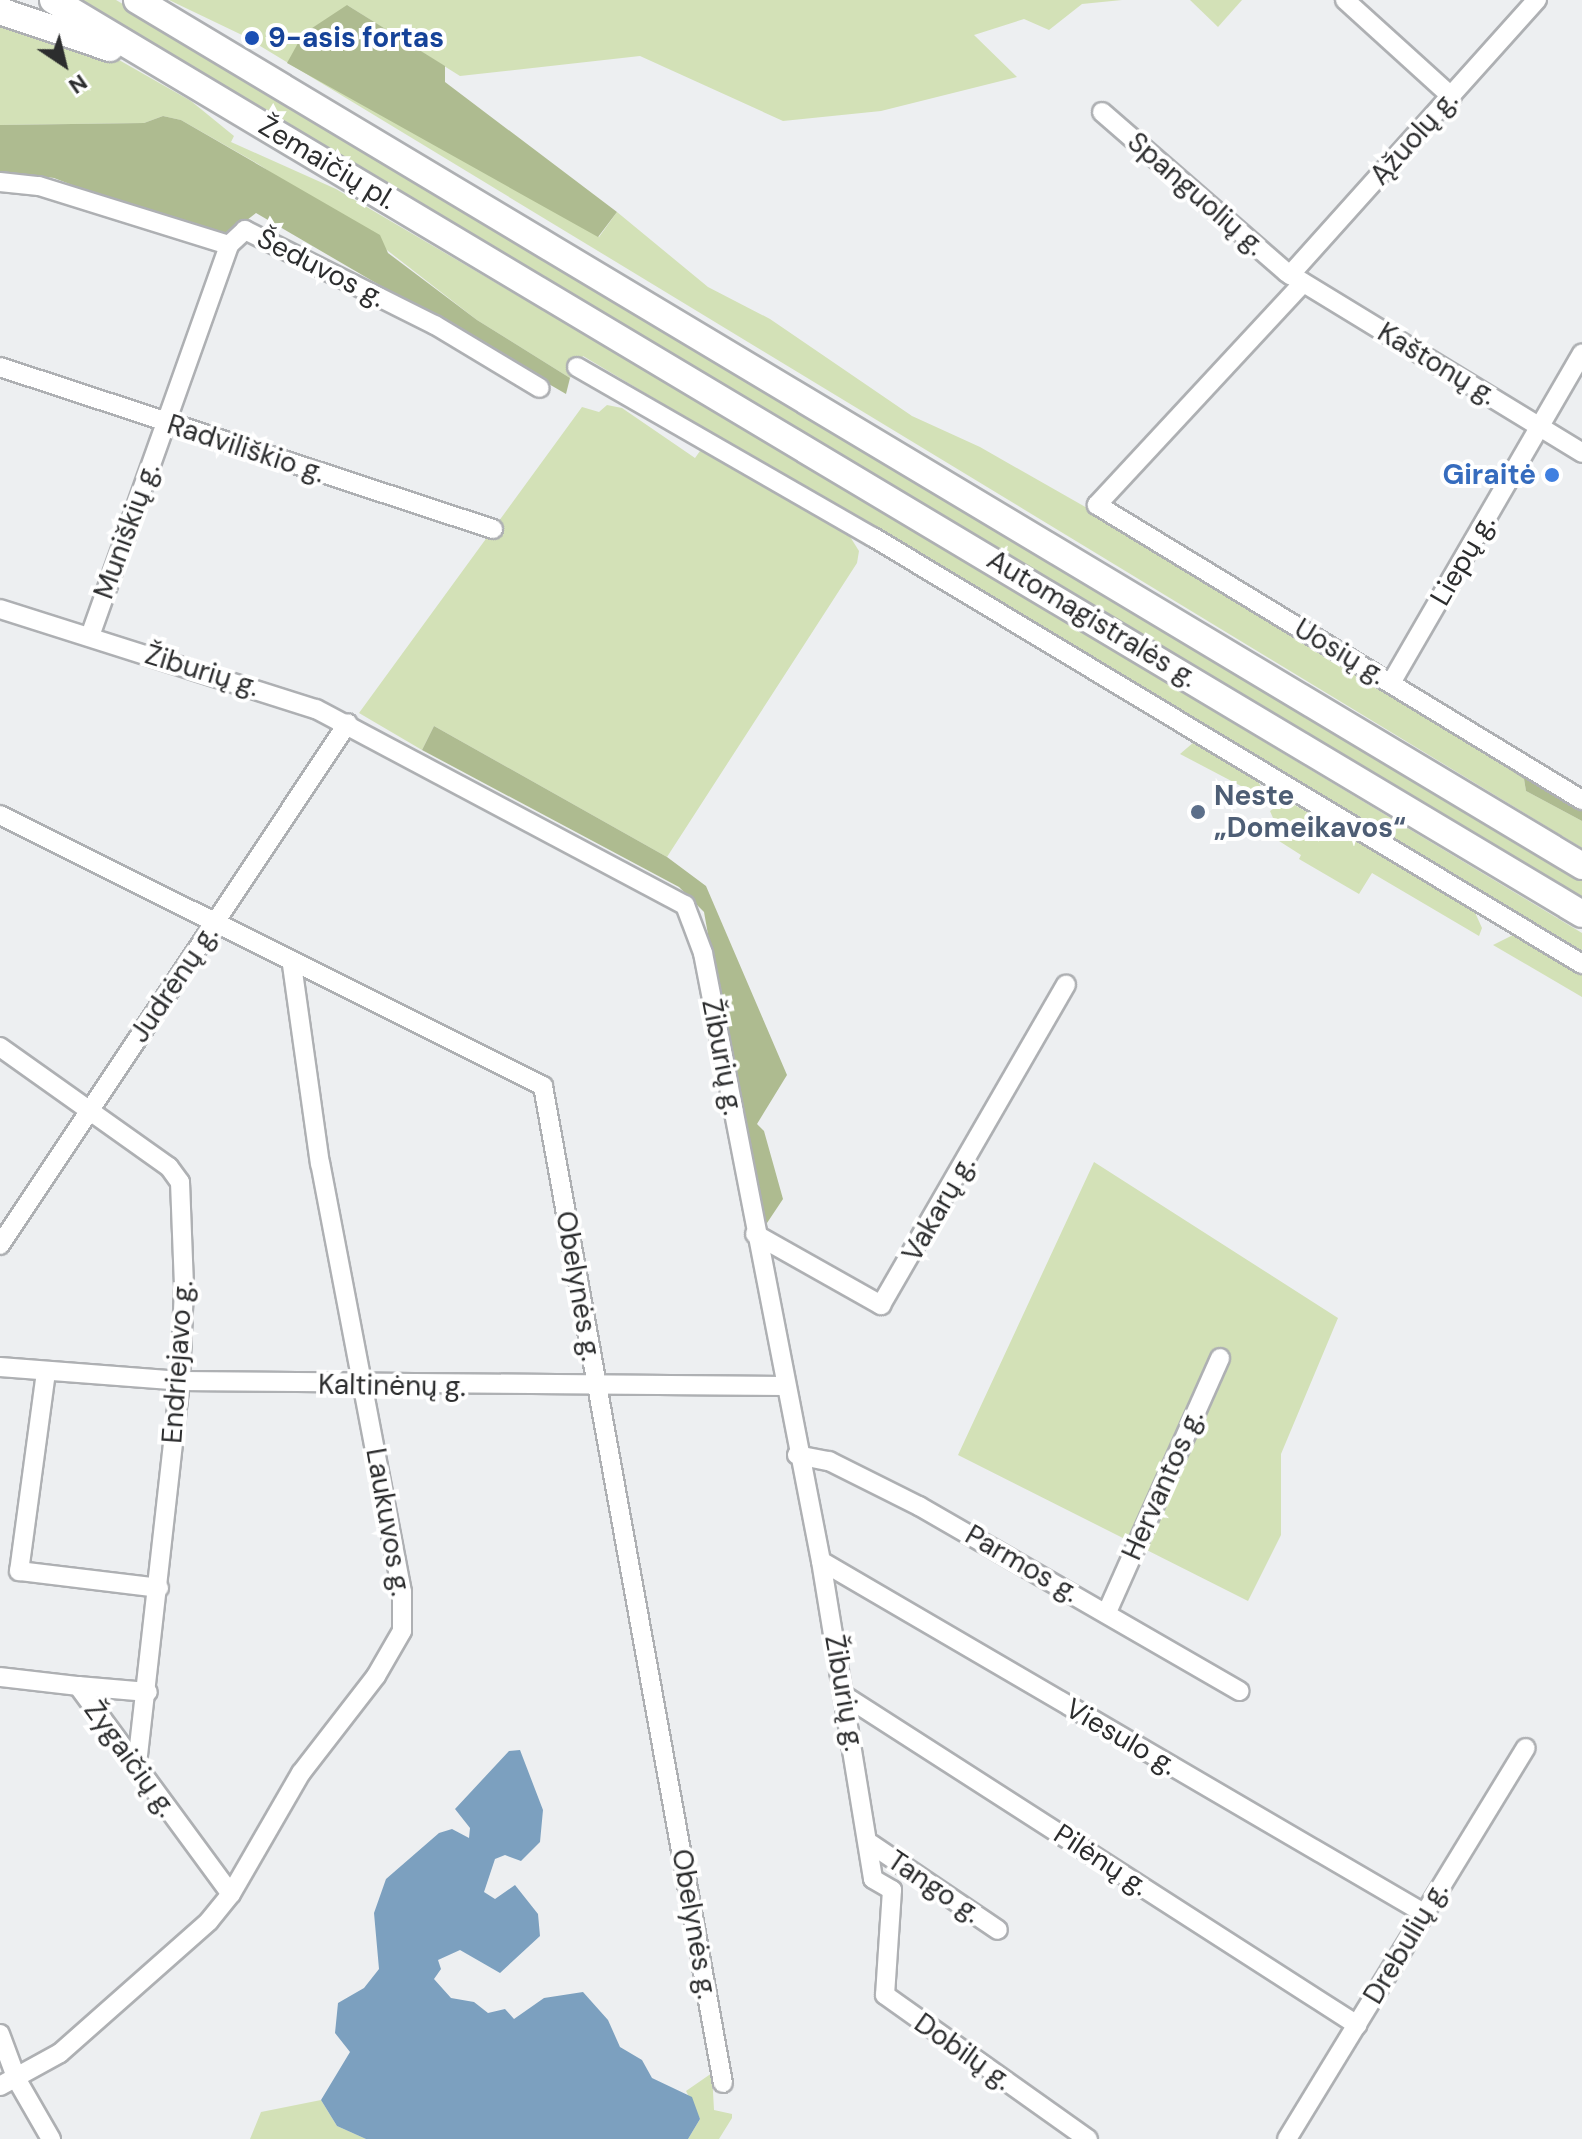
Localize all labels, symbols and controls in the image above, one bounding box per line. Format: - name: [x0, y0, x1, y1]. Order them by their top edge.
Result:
- place label: 9-asis fortas: [268, 21, 444, 55]
- north arrow: [24, 24, 104, 104]
- marker: 9-asis fortas: [243, 29, 261, 47]
- text: N: [63, 68, 93, 101]
- street label: Ąžuolų g.: [1363, 84, 1465, 192]
- street label: Žemaičių pl.: [253, 109, 401, 217]
- street label: Spanguolių g.: [1120, 125, 1272, 263]
- street label: Šeduvos g.: [251, 221, 391, 315]
- street label: Kaštonų g.: [1372, 316, 1502, 412]
- street label: Radviliškio g.: [163, 408, 329, 490]
- place label: Giraitė: [1442, 458, 1536, 492]
- street label: Muniškių g.: [87, 459, 167, 603]
- marker: Giraitė: [1543, 466, 1561, 484]
- street label: Liepų g.: [1424, 508, 1502, 612]
- street label: Automagistralės g.: [981, 543, 1203, 695]
- street label: Uosių g.: [1288, 612, 1392, 692]
- street label: Žiburių g.: [141, 638, 263, 704]
- place label: Neste „Domeikavos“: [1214, 779, 1406, 845]
- marker: Neste „Domeikavos“: [1189, 803, 1207, 821]
- street label: Judrėnų g.: [123, 919, 225, 1049]
- street label: Žiburių g.: [694, 996, 750, 1118]
- street label: Vakarų g.: [895, 1150, 983, 1268]
- street label: Obelynės g.: [548, 1208, 608, 1364]
- street label: Endriejavo g.: [156, 1279, 200, 1445]
- street label: Kaltinėnų g.: [318, 1368, 466, 1404]
- street label: Hervantos g.: [1115, 1405, 1211, 1565]
- street label: Laukuvos g.: [358, 1445, 418, 1599]
- street label: Parmos g.: [959, 1518, 1085, 1610]
- street label: Žiburių g.: [817, 1632, 871, 1754]
- street label: Viesulo g.: [1059, 1692, 1183, 1782]
- street label: Žygaičių g.: [77, 1695, 183, 1823]
- street label: Pilėnų g.: [1047, 1817, 1155, 1903]
- street label: Tango g.: [881, 1844, 987, 1930]
- street label: Obelynės g.: [664, 1846, 724, 2002]
- street label: Drebulių g.: [1357, 1876, 1455, 2010]
- street label: Dobilų g.: [908, 2006, 1018, 2098]

